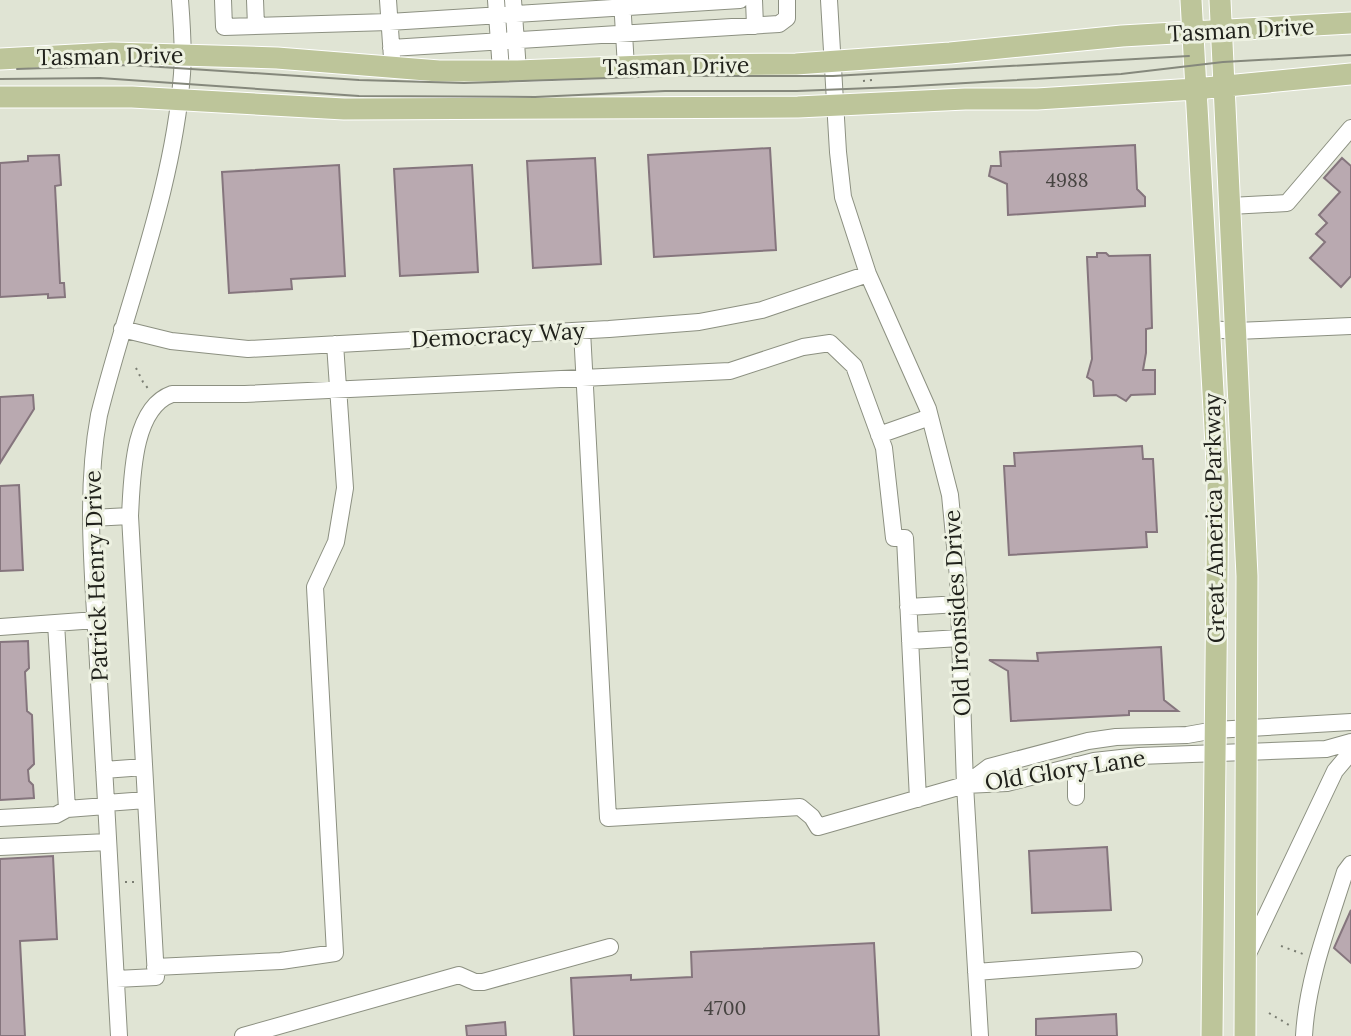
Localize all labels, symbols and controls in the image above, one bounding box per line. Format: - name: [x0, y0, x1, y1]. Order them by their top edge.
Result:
- street label: Tasman Drive: [1167, 11, 1315, 48]
- street label: Tasman Drive: [36, 40, 184, 71]
- street label: Tasman Drive: [602, 50, 750, 81]
- house number: 4988: [1046, 168, 1088, 192]
- street label: Democracy Way: [411, 315, 586, 354]
- street label: Great America Parkway: [1197, 392, 1230, 643]
- street label: Patrick Henry Drive: [77, 470, 114, 682]
- street label: Old Ironsides Drive: [937, 509, 976, 717]
- street label: Old Glory Lane: [983, 742, 1147, 797]
- house number: 4700: [704, 996, 746, 1020]

